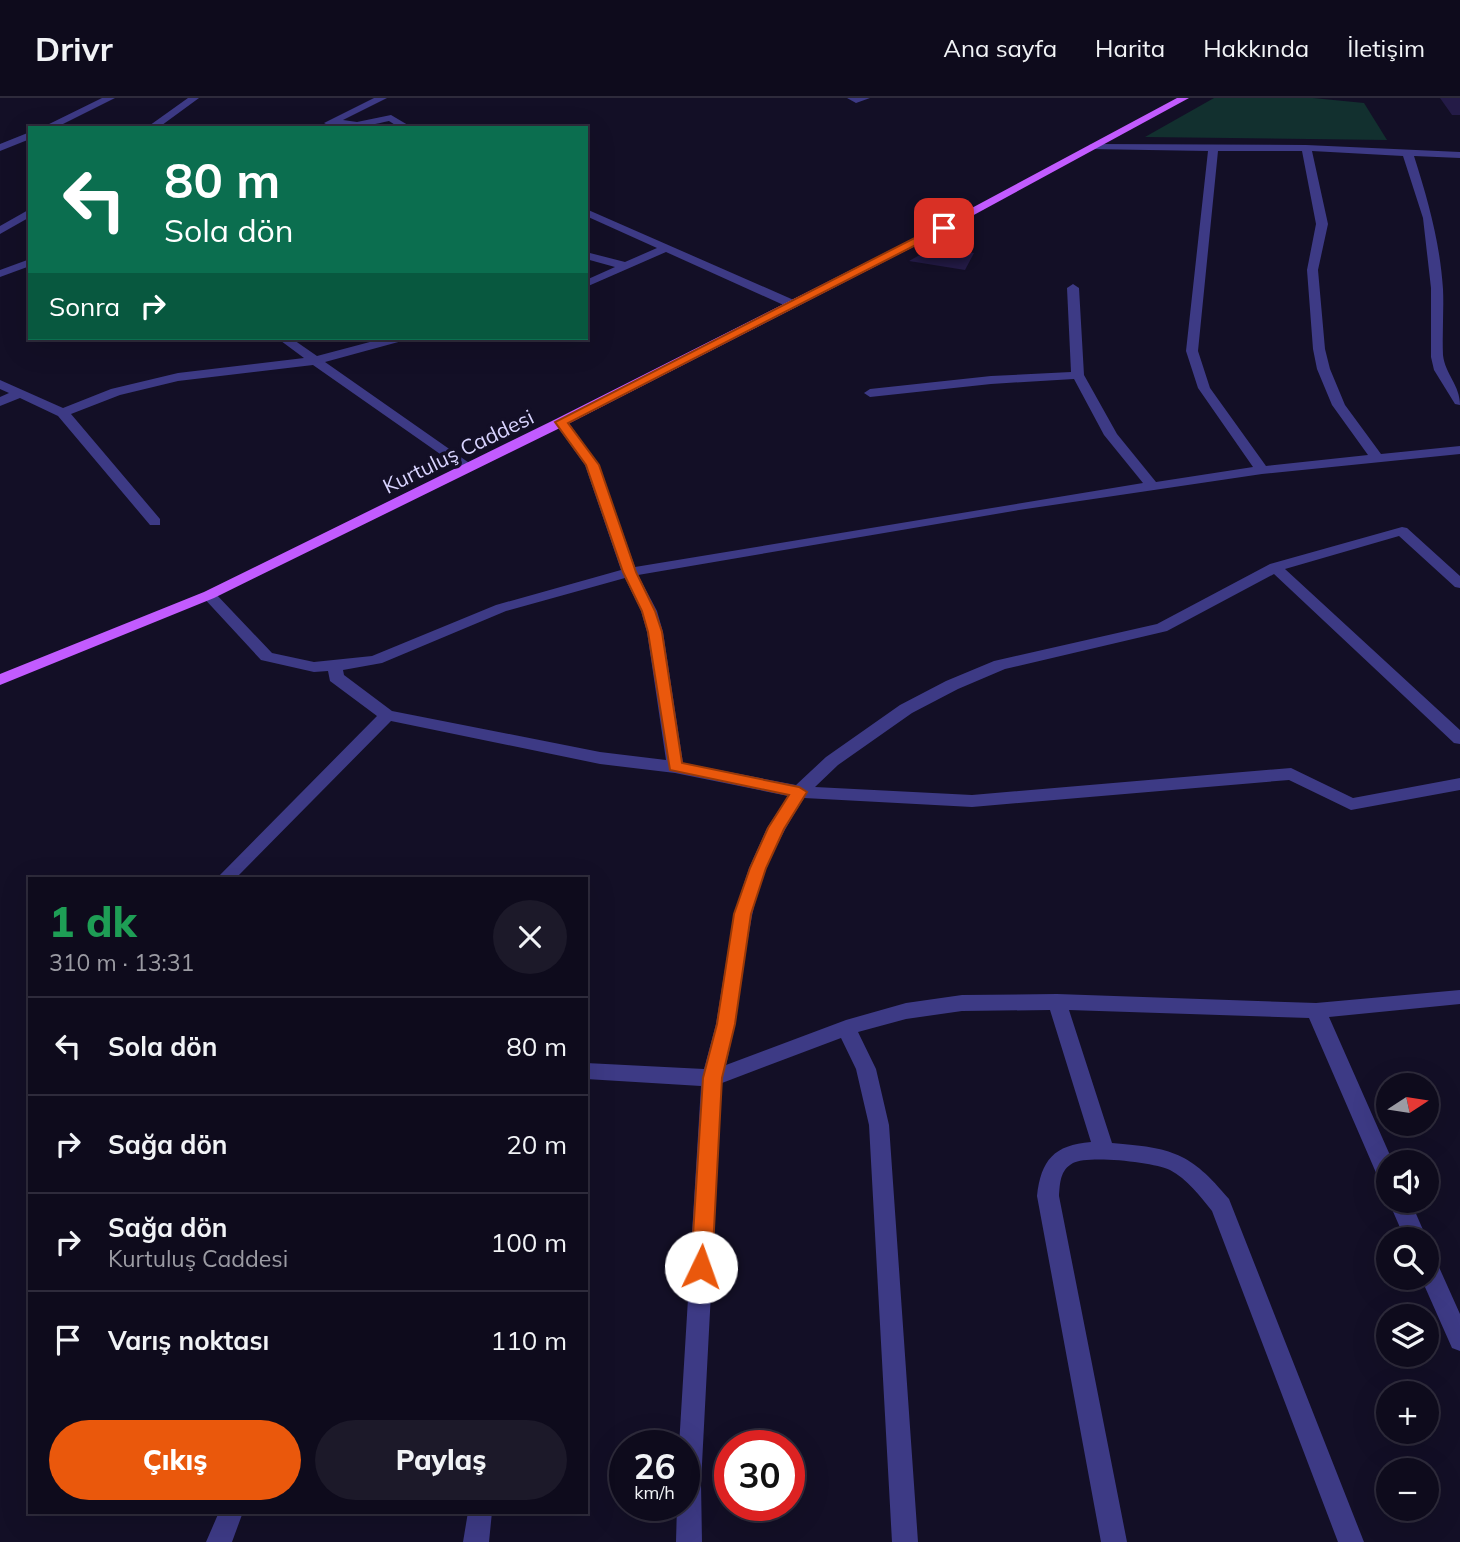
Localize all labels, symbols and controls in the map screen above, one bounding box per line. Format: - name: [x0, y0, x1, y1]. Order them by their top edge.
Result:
- text: Drivr: [35, 28, 113, 69]
- text: Ana sayfa: [943, 33, 1057, 63]
- text: Harita: [1095, 33, 1165, 63]
- text: Hakkında: [1203, 33, 1309, 63]
- text: İletişim: [1347, 33, 1425, 63]
- text: 80 m: [164, 149, 280, 210]
- icon: left: [49, 154, 140, 245]
- pin: [914, 198, 974, 258]
- icon: arrive: [925, 209, 963, 247]
- text: Sola dön: [164, 210, 294, 250]
- icon: right: [134, 287, 172, 325]
- text: Sonra: [49, 290, 120, 323]
- street label: Kurtuluş Caddesi: [378, 403, 538, 499]
- text: 1 dk: [49, 895, 137, 948]
- button: close: [493, 900, 567, 974]
- text: 310 m · 13:31: [49, 948, 194, 977]
- icon: left: [49, 1027, 87, 1065]
- text: Sola dön: [108, 1030, 217, 1063]
- text: 80 m: [506, 1030, 567, 1063]
- north arrow: [1376, 1073, 1438, 1136]
- map controls: [1376, 1073, 1439, 1521]
- icon: right: [49, 1125, 87, 1163]
- text: Sağa dön: [108, 1128, 228, 1161]
- text: 20 m: [506, 1128, 567, 1161]
- button: sound: [1376, 1150, 1439, 1213]
- text: Sağa dön: [108, 1211, 228, 1244]
- icon: right: [49, 1223, 87, 1261]
- text: 100 m: [491, 1226, 567, 1259]
- button: search: [1376, 1227, 1439, 1290]
- position arrow: [664, 1230, 738, 1304]
- text: Kurtuluş Caddesi: [108, 1244, 288, 1273]
- button: layers: [1376, 1304, 1439, 1367]
- icon: arrive: [49, 1321, 87, 1359]
- text: Varış noktası: [108, 1324, 269, 1357]
- text: 110 m: [491, 1324, 567, 1357]
- button: +: [1376, 1381, 1439, 1444]
- button: Çıkış: [49, 1420, 301, 1500]
- button: Paylaş: [315, 1420, 567, 1500]
- speed limit sign: 30: [714, 1430, 805, 1521]
- text: 26: [633, 1444, 676, 1488]
- button: −: [1376, 1458, 1439, 1521]
- text: km/h: [634, 1481, 675, 1504]

